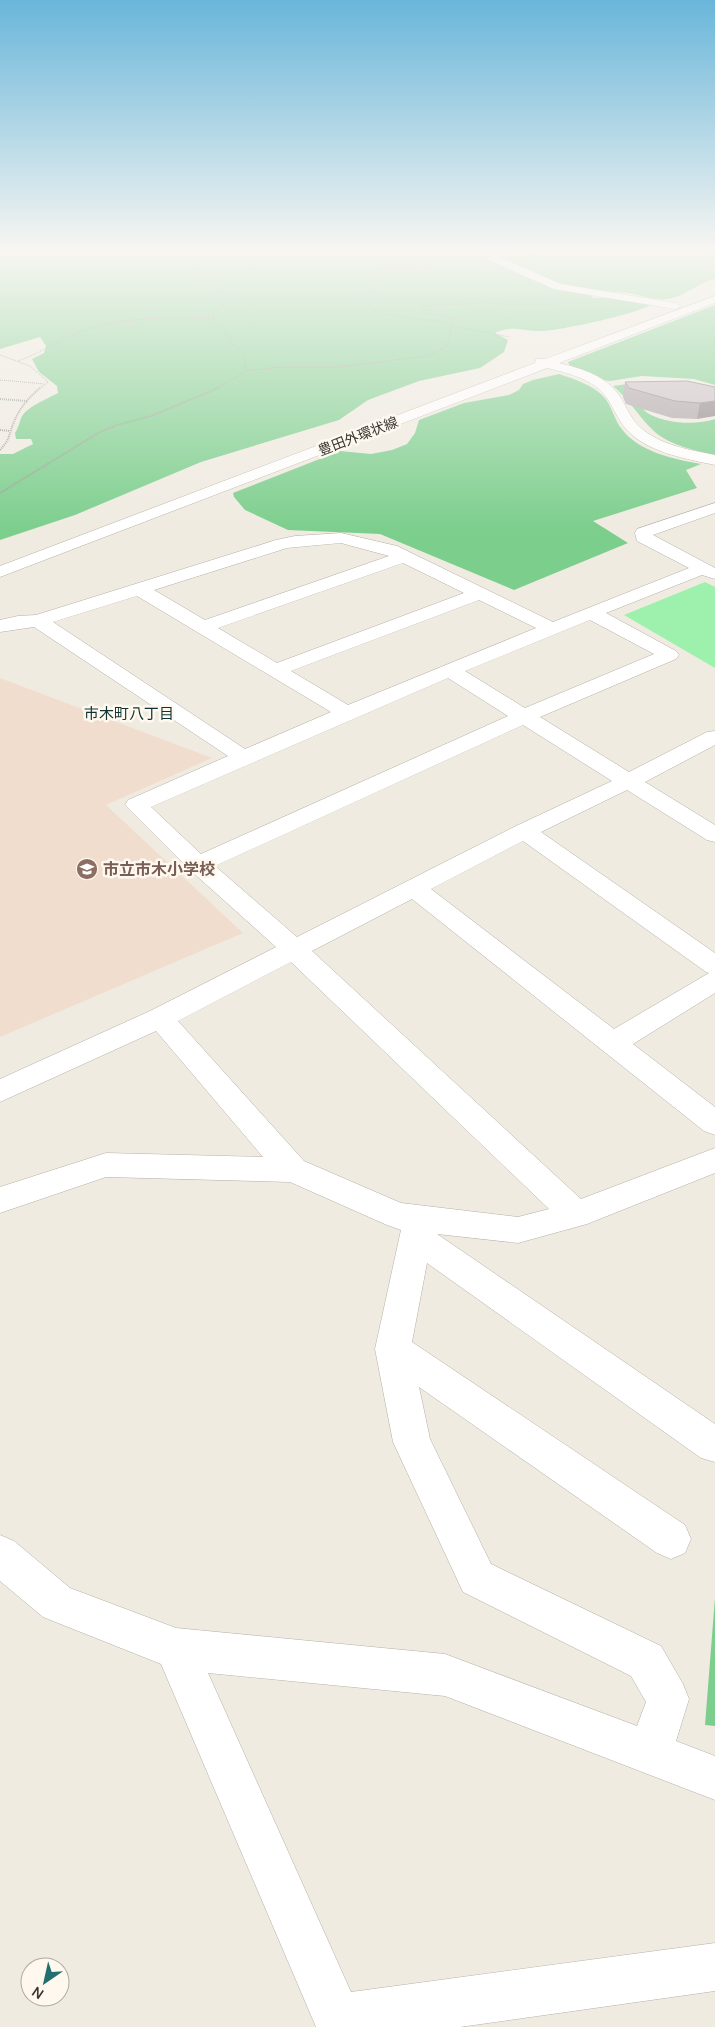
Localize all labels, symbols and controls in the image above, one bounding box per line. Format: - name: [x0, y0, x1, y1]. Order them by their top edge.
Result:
- street label: 豊田外環状線: [315, 412, 400, 459]
- district label: 市木町八丁目: [84, 703, 174, 724]
- school or university icon: 市立市木小学校: [75, 857, 99, 881]
- place label: 市立市木小学校: [103, 858, 215, 880]
- north arrow: [20, 1957, 70, 2007]
- text: N: [28, 1983, 47, 2004]

